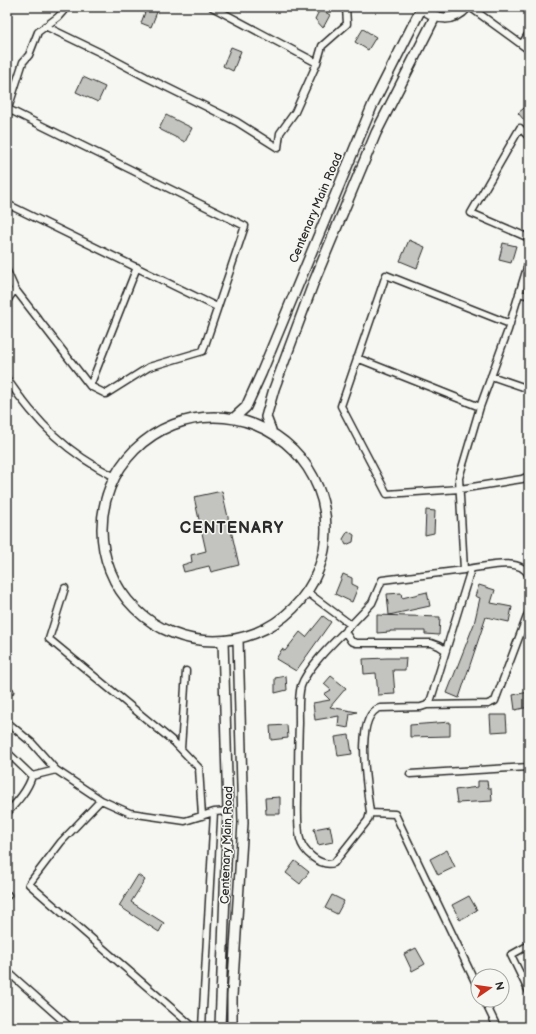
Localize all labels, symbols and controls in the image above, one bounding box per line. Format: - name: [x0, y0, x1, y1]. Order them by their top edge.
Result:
- street label: Centenary Main Road: [286, 151, 346, 265]
- district label: CENTENARY: [180, 519, 284, 538]
- street label: Centenary Main Road: [217, 786, 237, 904]
- north arrow: [470, 968, 510, 1008]
- text: N: [492, 980, 507, 991]

